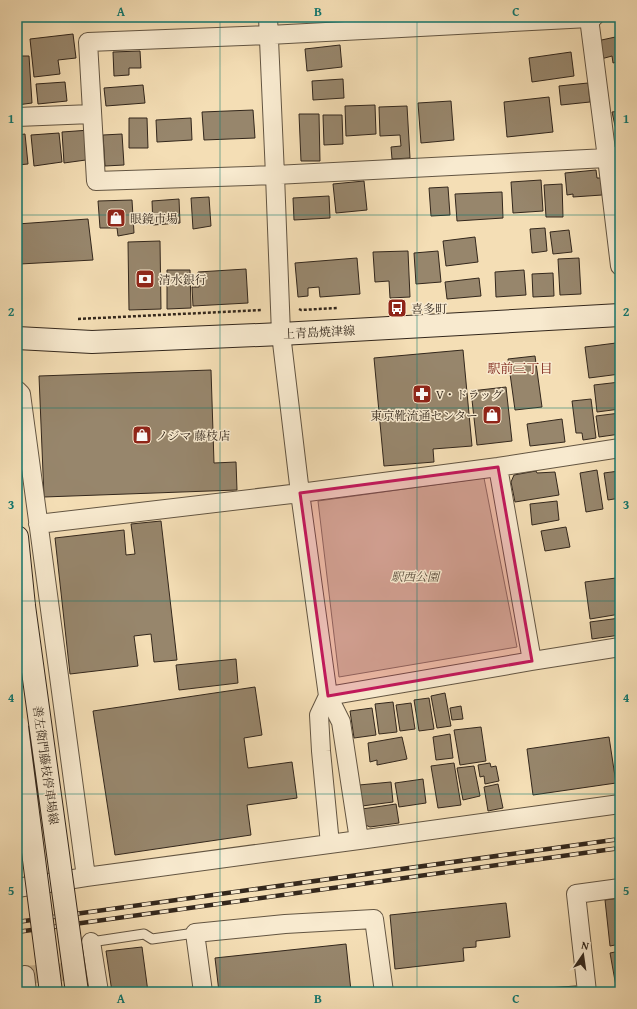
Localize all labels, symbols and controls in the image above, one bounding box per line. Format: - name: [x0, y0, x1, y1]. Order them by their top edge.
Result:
- text: A: [117, 2, 126, 21]
- text: B: [314, 2, 322, 21]
- text: C: [512, 2, 520, 21]
- text: 1: [8, 109, 14, 128]
- text: 1: [623, 109, 629, 128]
- shop icon: 眼鏡市場: [105, 207, 127, 229]
- place label: 眼鏡市場: [130, 210, 178, 227]
- bank icon: 清水銀行: [134, 268, 156, 290]
- place label: 清水銀行: [159, 271, 207, 288]
- bus stop icon: 喜多町: [386, 297, 408, 319]
- place label: 喜多町: [411, 300, 447, 317]
- text: 2: [8, 302, 15, 321]
- text: 2: [623, 302, 630, 321]
- street label: 上青島焼津線: [283, 322, 355, 342]
- district label: 駅前三丁目: [487, 359, 553, 378]
- pharmacy icon: V・ドラッグ: [411, 383, 433, 405]
- place label: V・ドラッグ: [436, 386, 504, 403]
- shop icon: 東京靴流通センター: [481, 404, 503, 426]
- place label: 東京靴流通センター: [370, 407, 478, 424]
- shop icon: ノジマ 藤枝店: [131, 424, 153, 446]
- place label: ノジマ 藤枝店: [156, 427, 230, 444]
- text: 3: [8, 495, 14, 514]
- text: 3: [623, 495, 629, 514]
- park label: 駅西公園: [391, 568, 441, 585]
- text: 4: [8, 688, 15, 707]
- text: 4: [623, 688, 630, 707]
- street label: 善左衛門藤枝停車場線: [29, 704, 63, 826]
- text: 5: [8, 881, 15, 900]
- text: 5: [623, 881, 630, 900]
- north arrow: [563, 935, 603, 975]
- text: N: [580, 937, 591, 954]
- text: A: [117, 989, 126, 1008]
- text: B: [314, 989, 322, 1008]
- text: C: [512, 989, 520, 1008]

